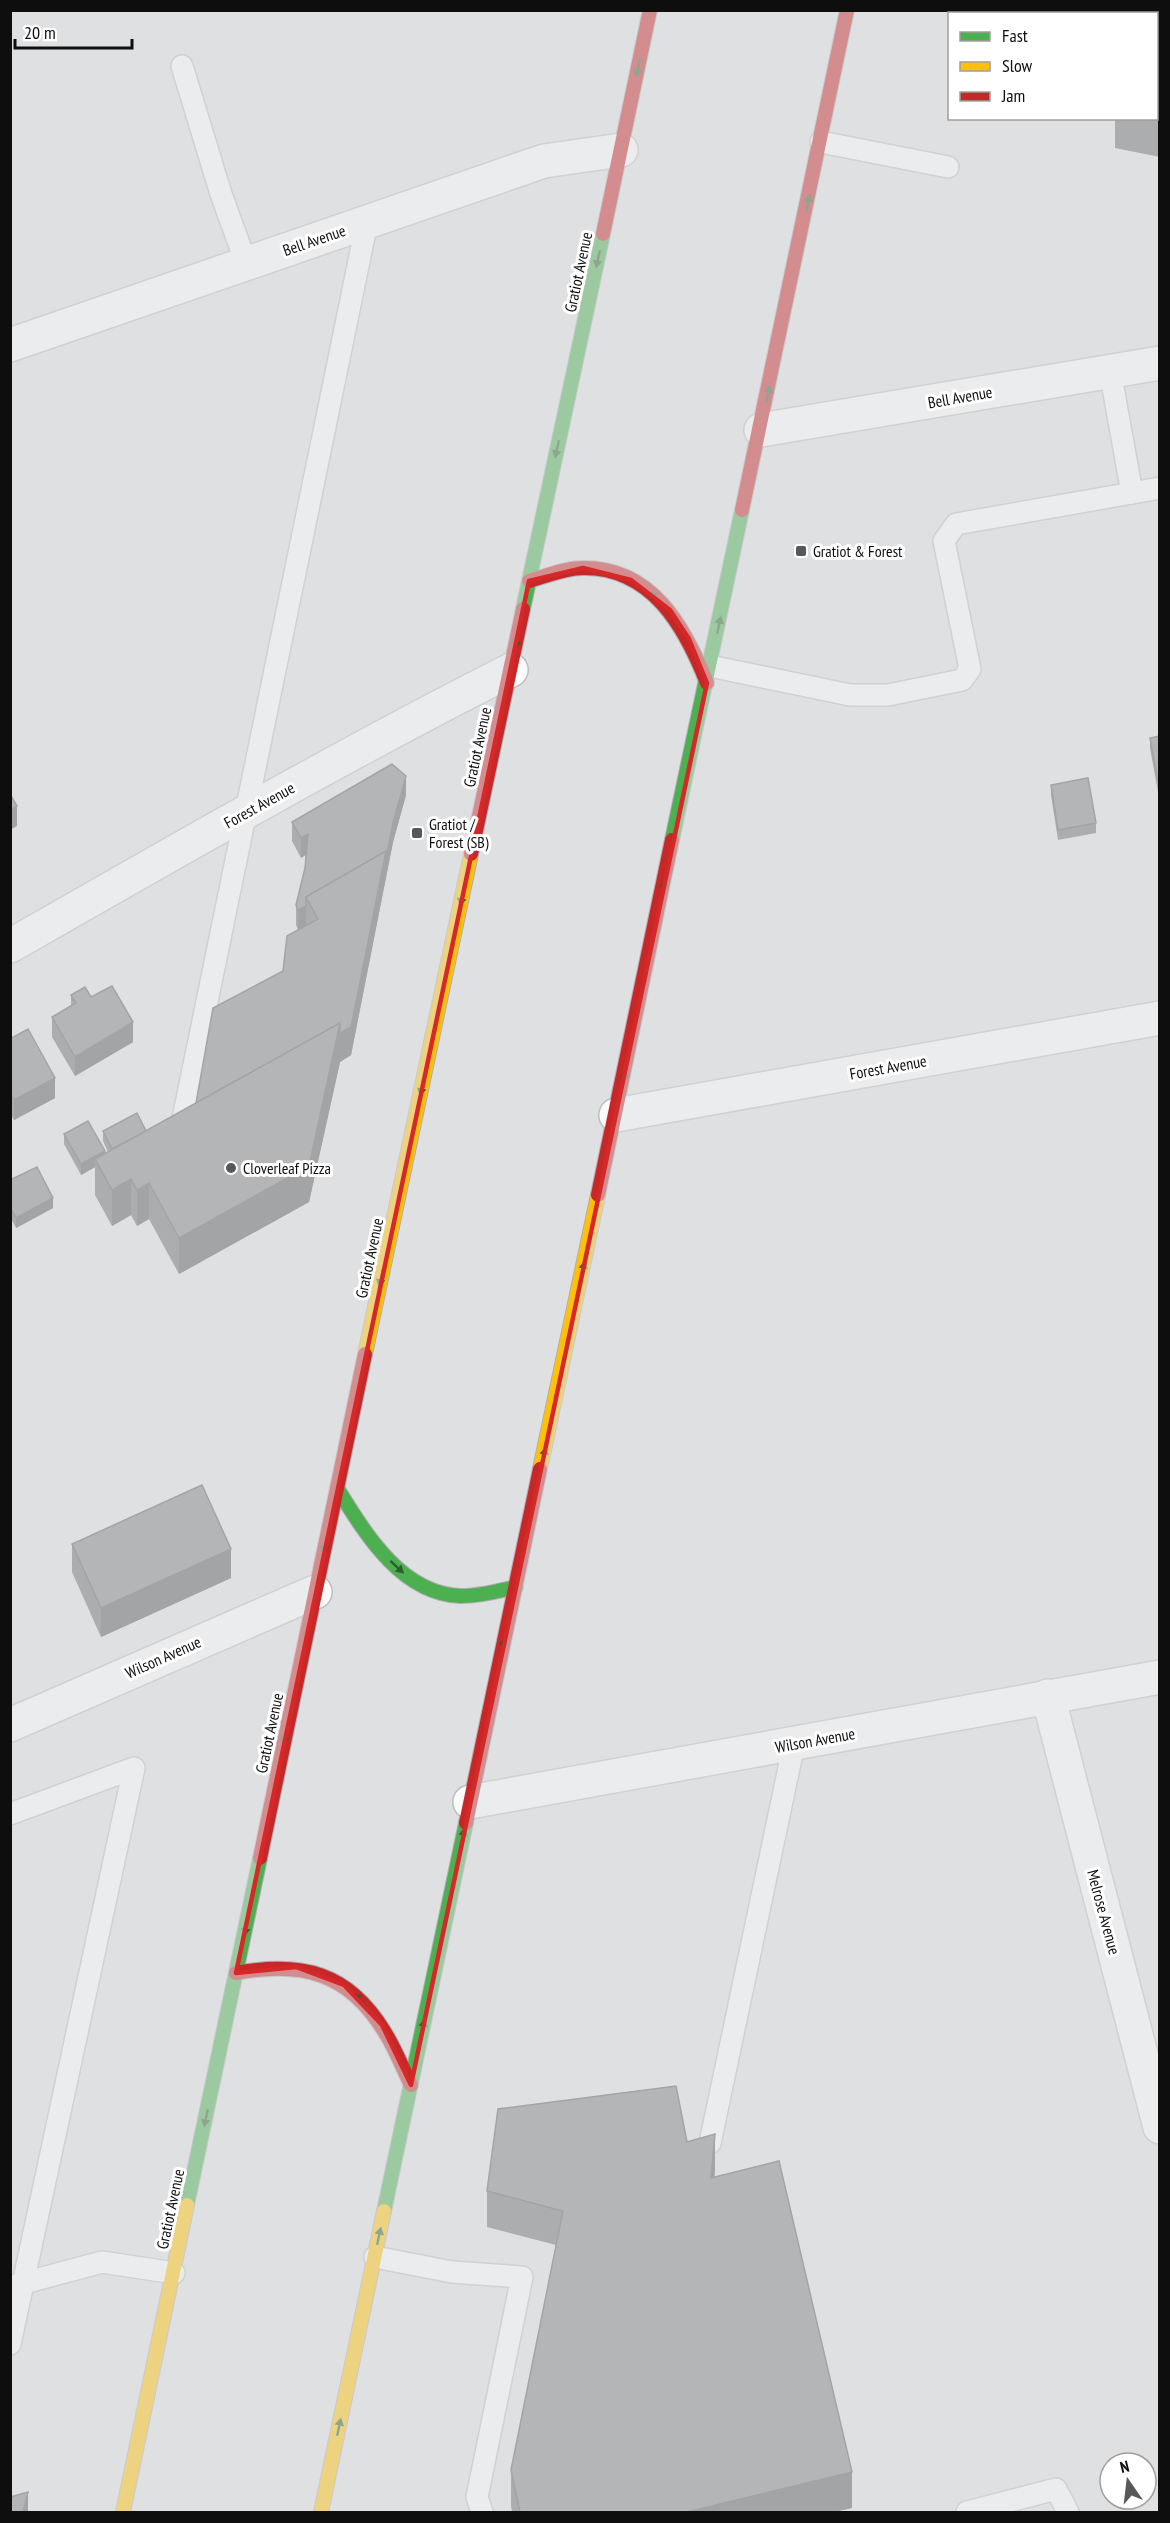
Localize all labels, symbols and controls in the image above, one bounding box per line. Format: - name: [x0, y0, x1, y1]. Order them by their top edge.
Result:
- scale bar: [15, 12, 132, 50]
- legend: [948, 12, 1158, 120]
- text: 20 m: [24, 21, 56, 44]
- text: Fast: [1002, 24, 1028, 47]
- text: Slow: [1002, 54, 1033, 77]
- one-way arrow: [633, 59, 642, 78]
- text: Jam: [1001, 84, 1025, 107]
- one-way arrow: [804, 193, 813, 212]
- street label: Bell Avenue: [280, 220, 348, 260]
- street label: Gratiot Avenue: [560, 230, 596, 314]
- one-way arrow: [593, 249, 602, 268]
- street label: Bell Avenue: [926, 382, 994, 412]
- one-way arrow: [764, 384, 773, 403]
- one-way arrow: [552, 440, 561, 459]
- place label: Gratiot & Forest: [813, 541, 903, 561]
- marker: Gratiot & Forest: [794, 544, 808, 558]
- one-way arrow: [649, 592, 664, 605]
- one-way arrow: [715, 616, 724, 635]
- one-way arrow: [512, 631, 521, 650]
- street label: Gratiot Avenue: [459, 705, 495, 789]
- street label: Forest Avenue: [220, 777, 298, 833]
- place label: Gratiot / Forest (SB): [429, 814, 489, 852]
- marker: Gratiot / Forest (SB): [410, 826, 424, 840]
- one-way arrow: [660, 878, 669, 897]
- one-way arrow: [457, 887, 467, 906]
- street label: Forest Avenue: [848, 1050, 928, 1084]
- one-way arrow: [619, 1070, 629, 1088]
- one-way arrow: [417, 1078, 426, 1097]
- place label: Cloverleaf Pizza: [243, 1158, 331, 1178]
- marker: Cloverleaf Pizza: [224, 1161, 238, 1175]
- street label: Gratiot Avenue: [351, 1216, 387, 1300]
- one-way arrow: [579, 1260, 588, 1279]
- one-way arrow: [376, 1269, 386, 1288]
- one-way arrow: [540, 1446, 549, 1465]
- one-way arrow: [320, 1536, 329, 1555]
- one-way arrow: [390, 1560, 405, 1574]
- street label: Wilson Avenue: [122, 1631, 204, 1683]
- one-way arrow: [499, 1637, 508, 1656]
- street label: Gratiot Avenue: [251, 1691, 287, 1775]
- street label: Wilson Avenue: [774, 1723, 856, 1757]
- one-way arrow: [280, 1727, 290, 1745]
- one-way arrow: [459, 1828, 468, 1847]
- street label: Melrose Avenue: [1083, 1867, 1125, 1957]
- one-way arrow: [241, 1917, 250, 1936]
- one-way arrow: [353, 1993, 367, 2007]
- one-way arrow: [419, 2019, 428, 2038]
- one-way arrow: [201, 2108, 210, 2127]
- street label: Gratiot Avenue: [152, 2167, 188, 2251]
- one-way arrow: [375, 2226, 384, 2245]
- one-way arrow: [335, 2417, 344, 2436]
- north arrow: [1098, 2451, 1158, 2511]
- text: N: [1118, 2456, 1131, 2477]

